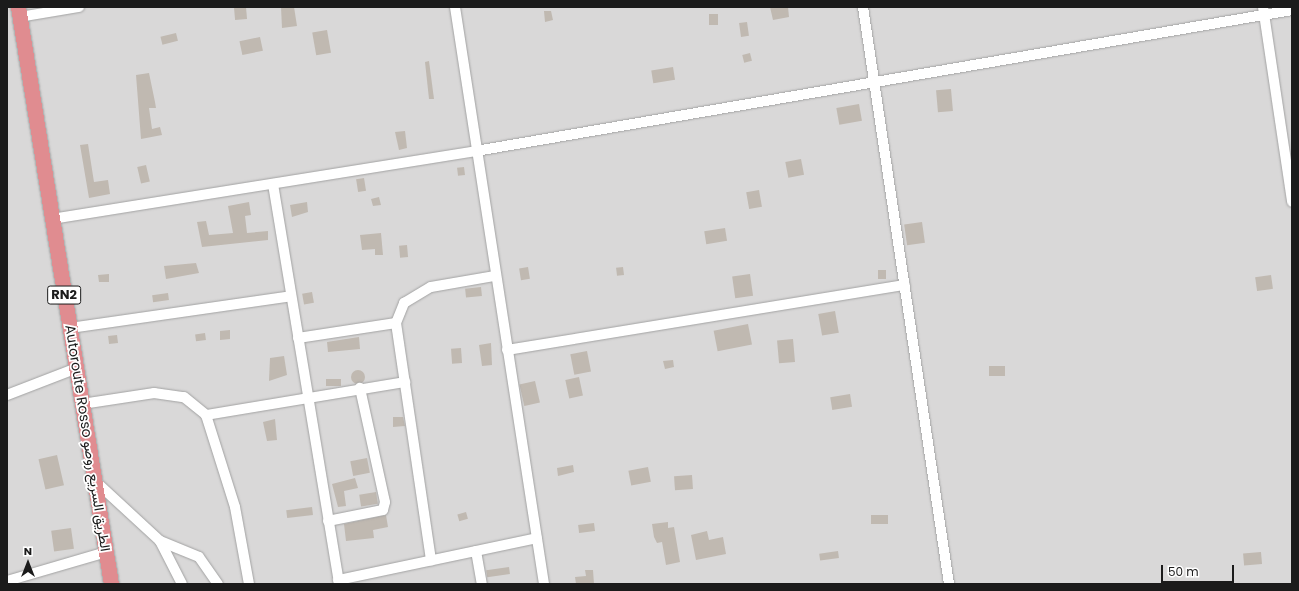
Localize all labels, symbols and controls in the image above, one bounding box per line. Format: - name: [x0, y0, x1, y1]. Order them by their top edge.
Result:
- road number: RN2: [47, 284, 81, 306]
- street label: Autoroute Rosso الطريق السريع روصو: [62, 323, 114, 553]
- north arrow: [8, 543, 48, 583]
- text: N: [24, 543, 32, 559]
- scale bar: [1163, 557, 1236, 583]
- text: 50 m: [1168, 563, 1199, 580]

